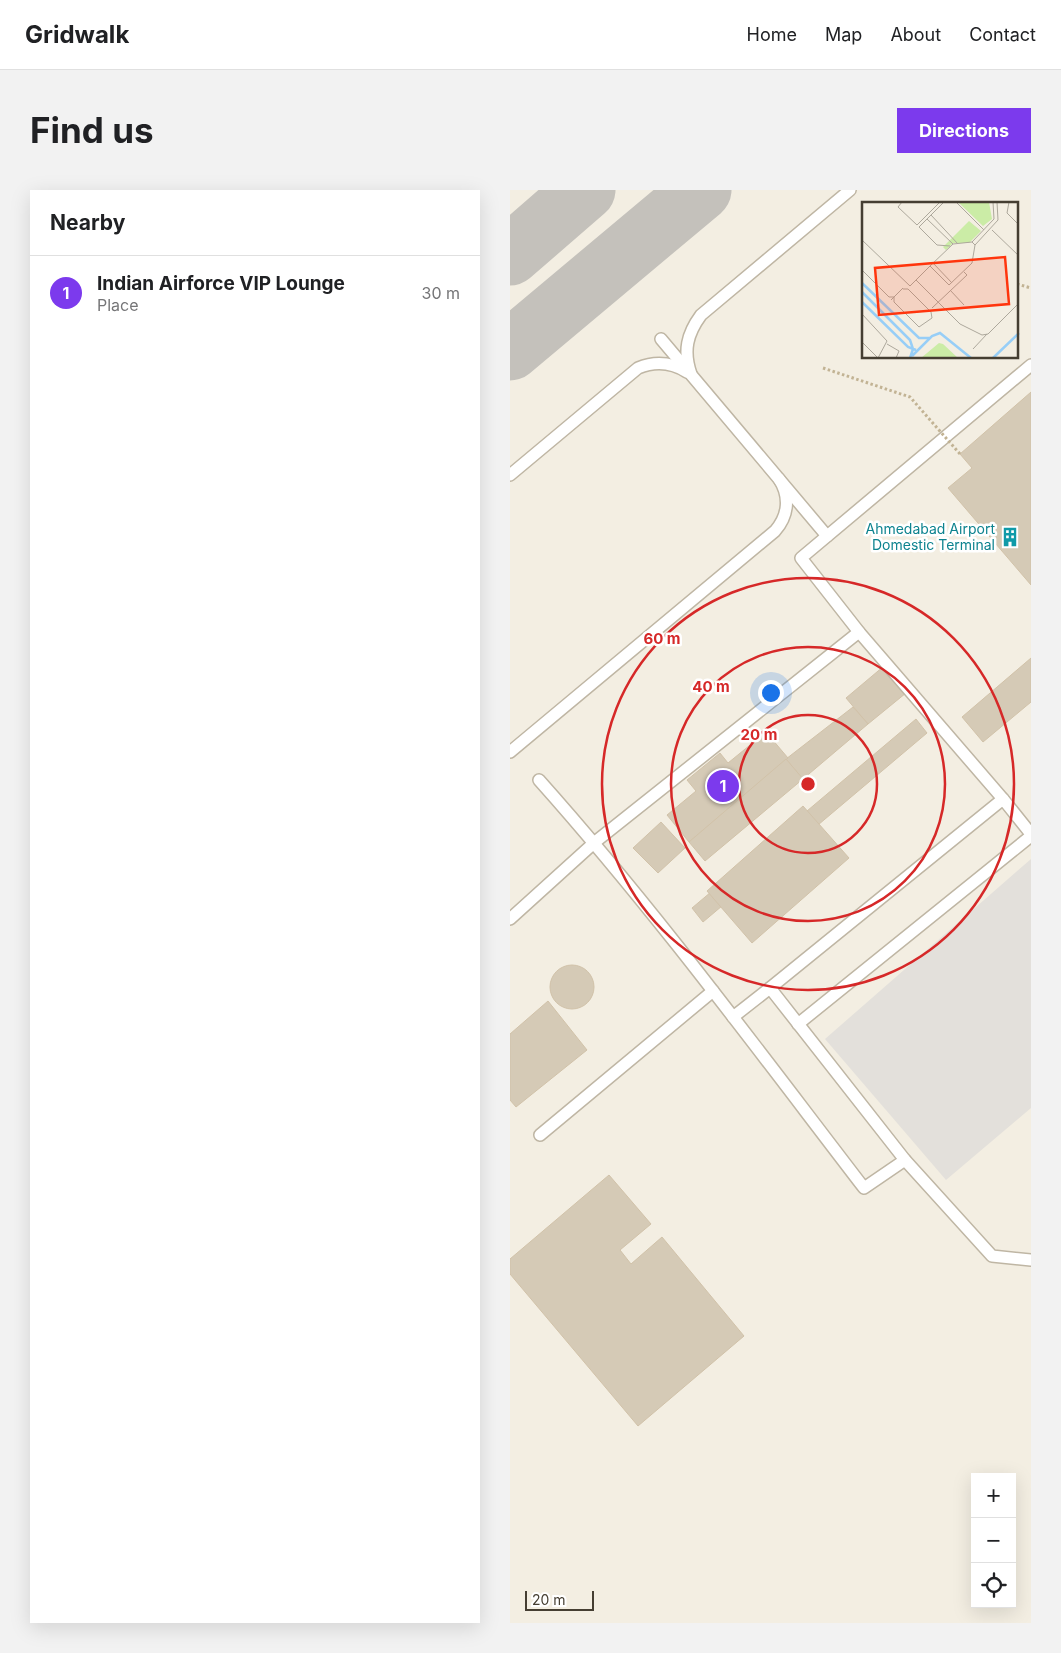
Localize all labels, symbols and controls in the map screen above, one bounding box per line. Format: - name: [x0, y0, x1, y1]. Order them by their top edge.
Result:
- text: Gridwalk: [25, 20, 129, 49]
- text: Home: [747, 24, 797, 45]
- text: Map: [825, 24, 862, 45]
- text: About: [890, 24, 941, 45]
- text: Contact: [969, 24, 1036, 45]
- button: Directions: [897, 108, 1031, 153]
- text: Find us: [30, 109, 154, 151]
- inset map: [862, 202, 1018, 359]
- text: Nearby: [50, 210, 125, 235]
- text: Indian Airforce VIP Lounge: [97, 272, 345, 295]
- text: 1: [63, 283, 69, 303]
- text: 30 m: [422, 283, 460, 303]
- text: Place: [97, 295, 139, 315]
- place label: Ahmedabad Airport Domestic Terminal: [865, 520, 995, 553]
- building icon: Ahmedabad Airport Domestic Terminal: [999, 526, 1021, 548]
- text: 60 m: [643, 629, 681, 648]
- text: 40 m: [692, 677, 730, 696]
- your location: [758, 680, 784, 706]
- text: 20 m: [741, 725, 777, 744]
- pin: 1: [707, 767, 739, 805]
- centre of rings: [799, 775, 817, 793]
- map controls: [971, 1473, 1016, 1608]
- button: +: [971, 1473, 1016, 1518]
- button: −: [971, 1518, 1016, 1563]
- button: locate: [971, 1563, 1016, 1608]
- scale bar: [525, 1588, 594, 1611]
- text: 20 m: [532, 1591, 566, 1608]

